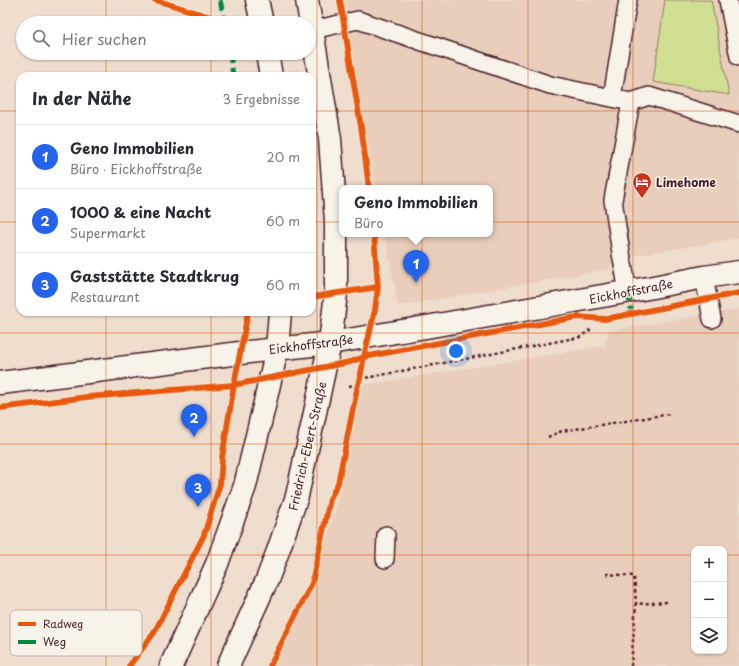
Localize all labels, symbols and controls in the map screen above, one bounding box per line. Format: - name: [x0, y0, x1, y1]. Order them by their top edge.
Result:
- search box: [16, 16, 316, 60]
- icon: search: [30, 27, 52, 49]
- text: Hier suchen: [62, 27, 147, 50]
- text: In der Nähe: [32, 85, 131, 111]
- text: 3 Ergebnisse: [223, 89, 300, 108]
- text: Geno Immobilien: [70, 136, 194, 159]
- text: 1: [42, 147, 48, 166]
- text: 20 m: [266, 147, 300, 166]
- text: Büro · Eickhoffstraße: [70, 159, 202, 178]
- hotel icon: Limehome: [631, 171, 653, 199]
- place label: Limehome: [656, 173, 716, 191]
- popup: [339, 185, 493, 237]
- text: Geno Immobilien: [354, 190, 478, 213]
- text: 1000 & eine Nacht: [70, 200, 211, 223]
- text: 2: [40, 211, 50, 230]
- text: 60 m: [266, 211, 300, 230]
- text: Büro: [354, 213, 383, 232]
- text: Supermarkt: [70, 223, 145, 242]
- pin: 1: [403, 250, 429, 283]
- text: Gaststätte Stadtkrug: [70, 264, 239, 287]
- street label: Eickhoffstraße: [588, 274, 674, 308]
- text: 3: [41, 275, 49, 294]
- text: 60 m: [266, 275, 300, 294]
- text: Restaurant: [70, 287, 140, 306]
- street label: Eickhoffstraße: [268, 330, 354, 358]
- your location: [446, 341, 466, 361]
- street label: Friedrich-Ebert-Straße: [283, 380, 331, 512]
- pin: 2: [181, 404, 207, 437]
- pin: 3: [185, 474, 211, 507]
- map controls: [691, 546, 727, 654]
- button: +: [691, 546, 727, 582]
- button: −: [691, 582, 727, 618]
- legend: [10, 610, 142, 656]
- text: Radweg: [43, 615, 83, 632]
- button: layers: [691, 618, 727, 654]
- text: Weg: [43, 633, 66, 650]

